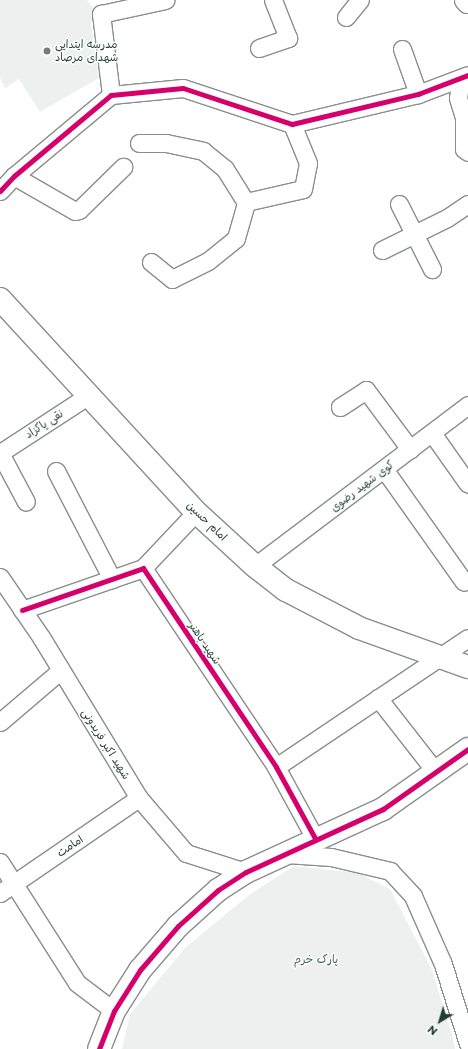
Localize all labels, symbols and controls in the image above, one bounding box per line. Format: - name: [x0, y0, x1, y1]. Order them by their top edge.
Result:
- place label: مدرسه ایتدایی شهدای مرصاد: [55, 38, 118, 64]
- marker: مدرسه ایتدایی شهدای مرصاد: [42, 46, 52, 56]
- street label: نقی پاکزاد: [22, 407, 66, 441]
- street label: کوی شهید رضوی: [328, 458, 396, 514]
- street label: امام حسین: [184, 499, 230, 543]
- street label: شهید باهنر: [186, 619, 224, 667]
- street label: شهید اکبر فریدونی: [79, 706, 133, 782]
- street label: امامت: [54, 832, 86, 860]
- park label: پارک خرم: [294, 952, 338, 966]
- north arrow: [420, 1001, 460, 1041]
- text: N: [424, 1021, 441, 1040]

